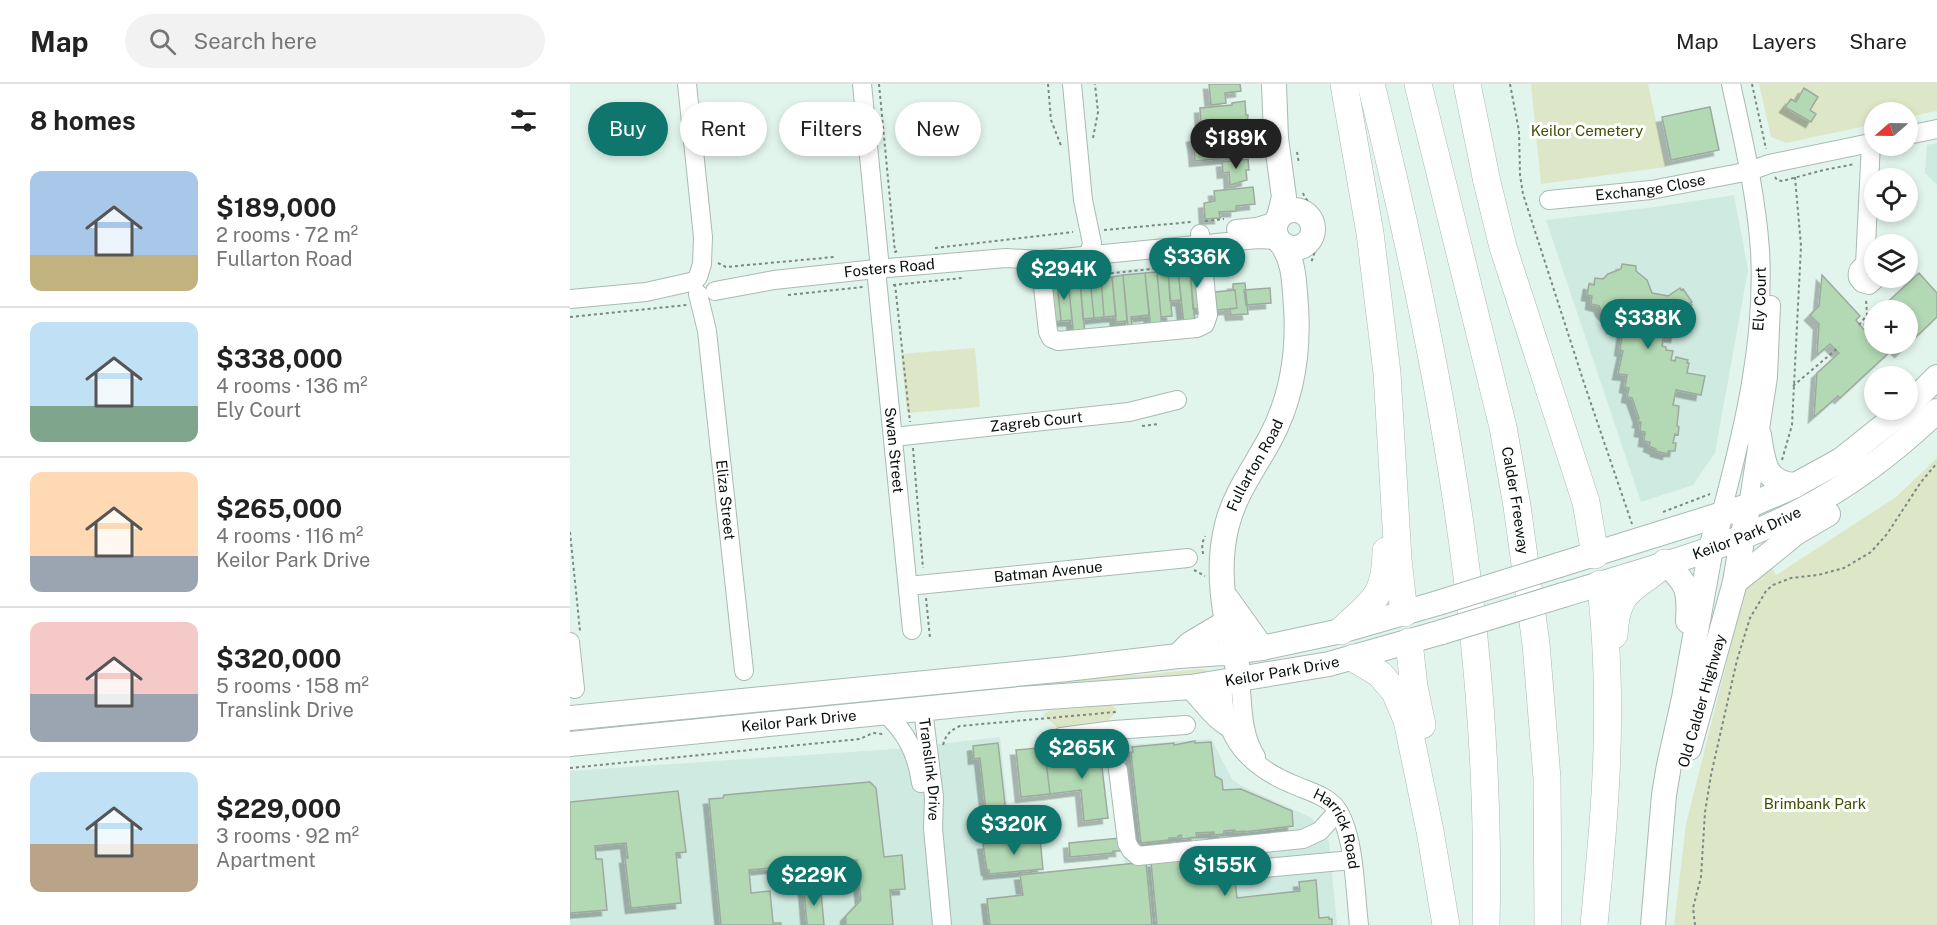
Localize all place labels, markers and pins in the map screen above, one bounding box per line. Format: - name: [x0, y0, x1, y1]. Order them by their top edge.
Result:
- pin: $189K: [1194, 119, 1278, 170]
- pin: $336K: [1155, 238, 1239, 289]
- pin: $294K: [1022, 250, 1106, 301]
- pin: $338K: [1606, 299, 1690, 350]
- pin: $265K: [1040, 729, 1124, 780]
- pin: $320K: [972, 805, 1056, 856]
- pin: $155K: [1183, 846, 1267, 897]
- pin: $229K: [772, 856, 856, 907]

